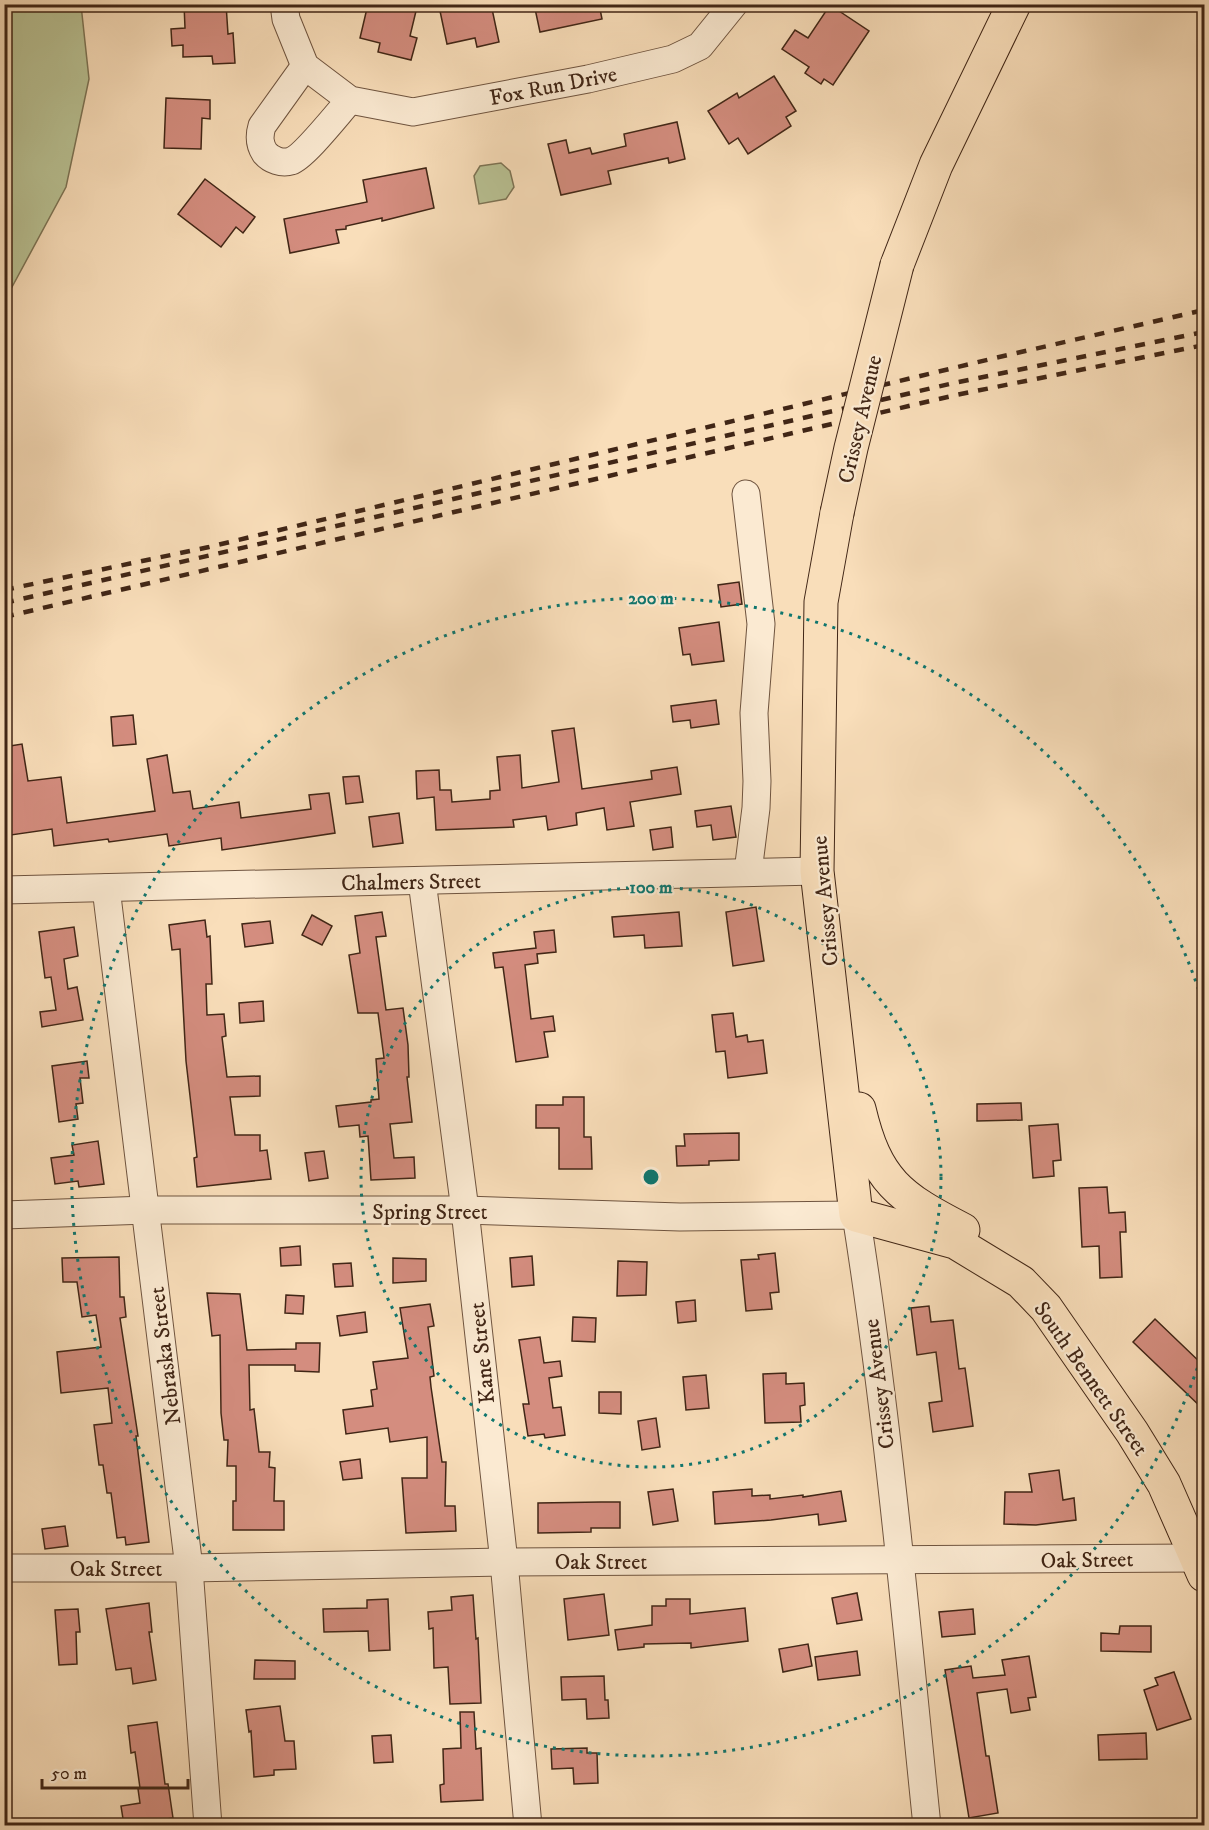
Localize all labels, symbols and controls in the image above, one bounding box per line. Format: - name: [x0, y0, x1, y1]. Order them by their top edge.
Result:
- street label: Fox Run Drive: [487, 61, 619, 112]
- street label: Crissey Avenue: [833, 353, 888, 486]
- text: 200 m: [628, 588, 674, 610]
- street label: Crissey Avenue: [806, 835, 845, 967]
- street label: Chalmers Street: [341, 868, 481, 897]
- text: 100 m: [629, 877, 673, 899]
- centre of rings: [641, 1167, 661, 1187]
- street label: Spring Street: [372, 1199, 488, 1226]
- street label: Nebraska Street: [144, 1285, 187, 1426]
- street label: South Bennett Street: [1027, 1297, 1154, 1461]
- street label: Kane Street: [464, 1301, 501, 1405]
- street label: Crissey Avenue: [858, 1317, 901, 1450]
- street label: Oak Street: [1041, 1546, 1134, 1575]
- street label: Oak Street: [555, 1549, 647, 1576]
- street label: Oak Street: [70, 1556, 162, 1583]
- scale bar: [42, 1752, 188, 1790]
- text: 50 m: [51, 1763, 87, 1785]

